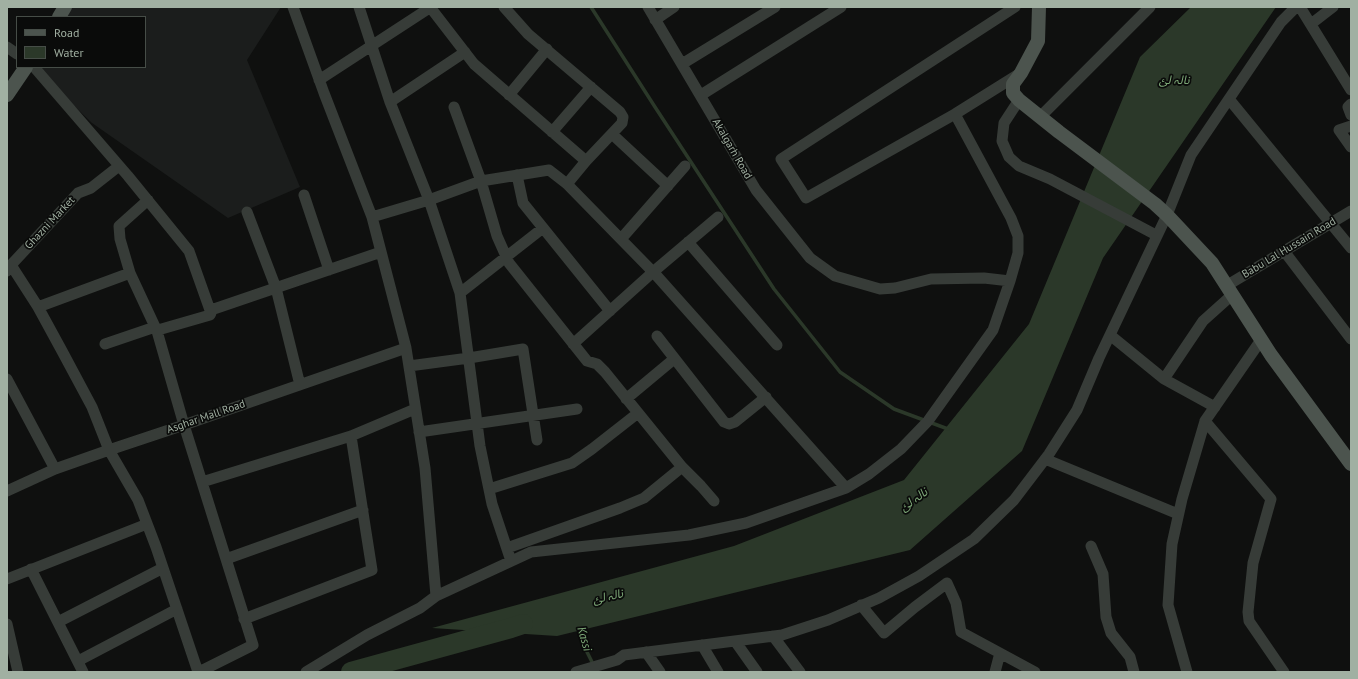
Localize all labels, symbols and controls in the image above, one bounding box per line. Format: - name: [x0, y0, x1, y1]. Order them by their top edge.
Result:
- legend: [16, 16, 146, 68]
- text: Road: [54, 25, 79, 40]
- text: Water: [54, 45, 84, 60]
- water label: نالہ لئ: [1159, 74, 1189, 88]
- street label: Akalgarh Road: [709, 116, 755, 182]
- street label: Ghazni Market: [22, 194, 78, 252]
- street label: Babu Lal Hussain Road: [1240, 215, 1338, 281]
- street label: Asghar Mall Road: [165, 397, 247, 437]
- water label: نالہ لئ: [897, 485, 931, 515]
- water label: نالہ لئ: [591, 587, 625, 607]
- water label: Kassi: [574, 625, 594, 653]

